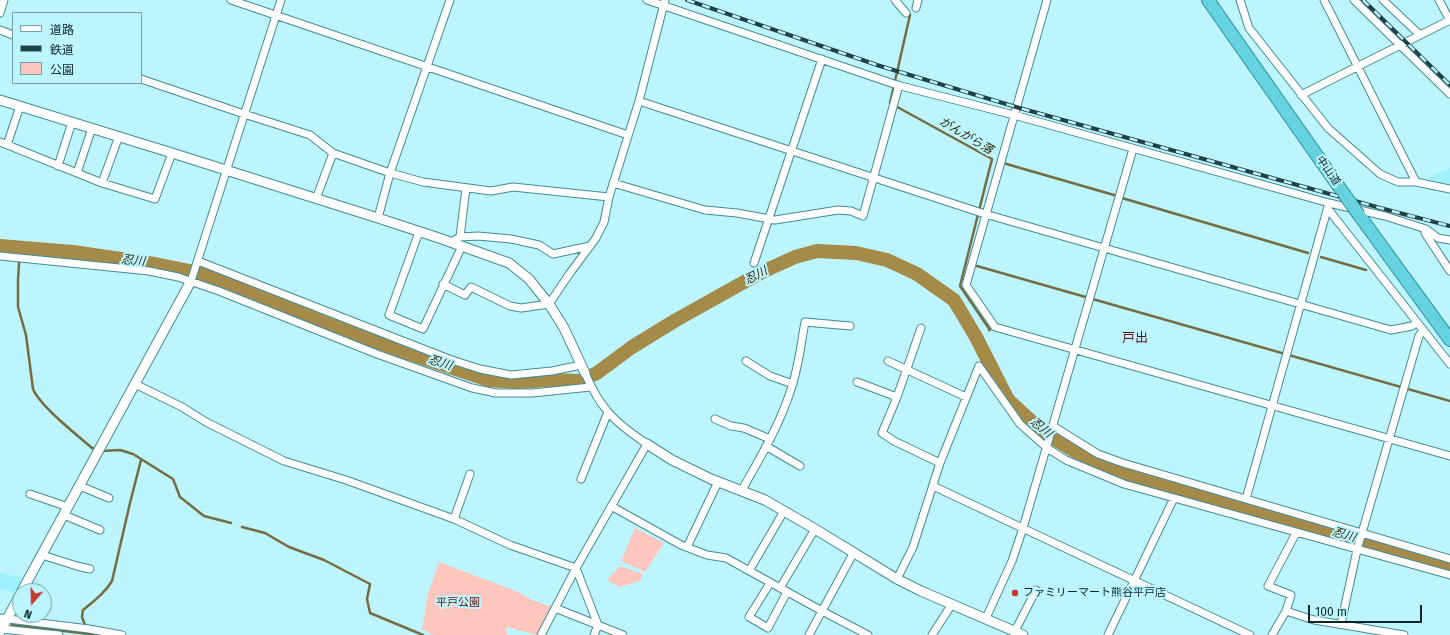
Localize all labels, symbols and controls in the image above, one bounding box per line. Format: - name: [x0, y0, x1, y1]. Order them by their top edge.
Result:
- legend: [12, 12, 142, 84]
- text: 道路: [50, 23, 74, 37]
- text: 鉄道: [50, 43, 74, 57]
- text: 公園: [50, 63, 74, 77]
- water label: がんがら落: [937, 114, 995, 158]
- street label: 中山道: [1313, 154, 1343, 188]
- water label: 忍川: [120, 253, 146, 269]
- water label: 忍川: [742, 264, 770, 288]
- district label: 戸出: [1122, 330, 1148, 346]
- water label: 忍川: [426, 352, 454, 374]
- water label: 忍川: [1027, 415, 1055, 441]
- water label: 忍川: [1330, 525, 1358, 545]
- north arrow: [12, 583, 52, 623]
- place label: ファミリーマート熊谷平戸店: [1023, 586, 1166, 600]
- marker: ファミリーマート熊谷平戸店: [1010, 588, 1020, 598]
- park label: 平戸公園: [436, 596, 480, 610]
- scale bar: [1310, 597, 1424, 623]
- text: 100 m: [1315, 605, 1347, 619]
- text: N: [22, 606, 34, 621]

